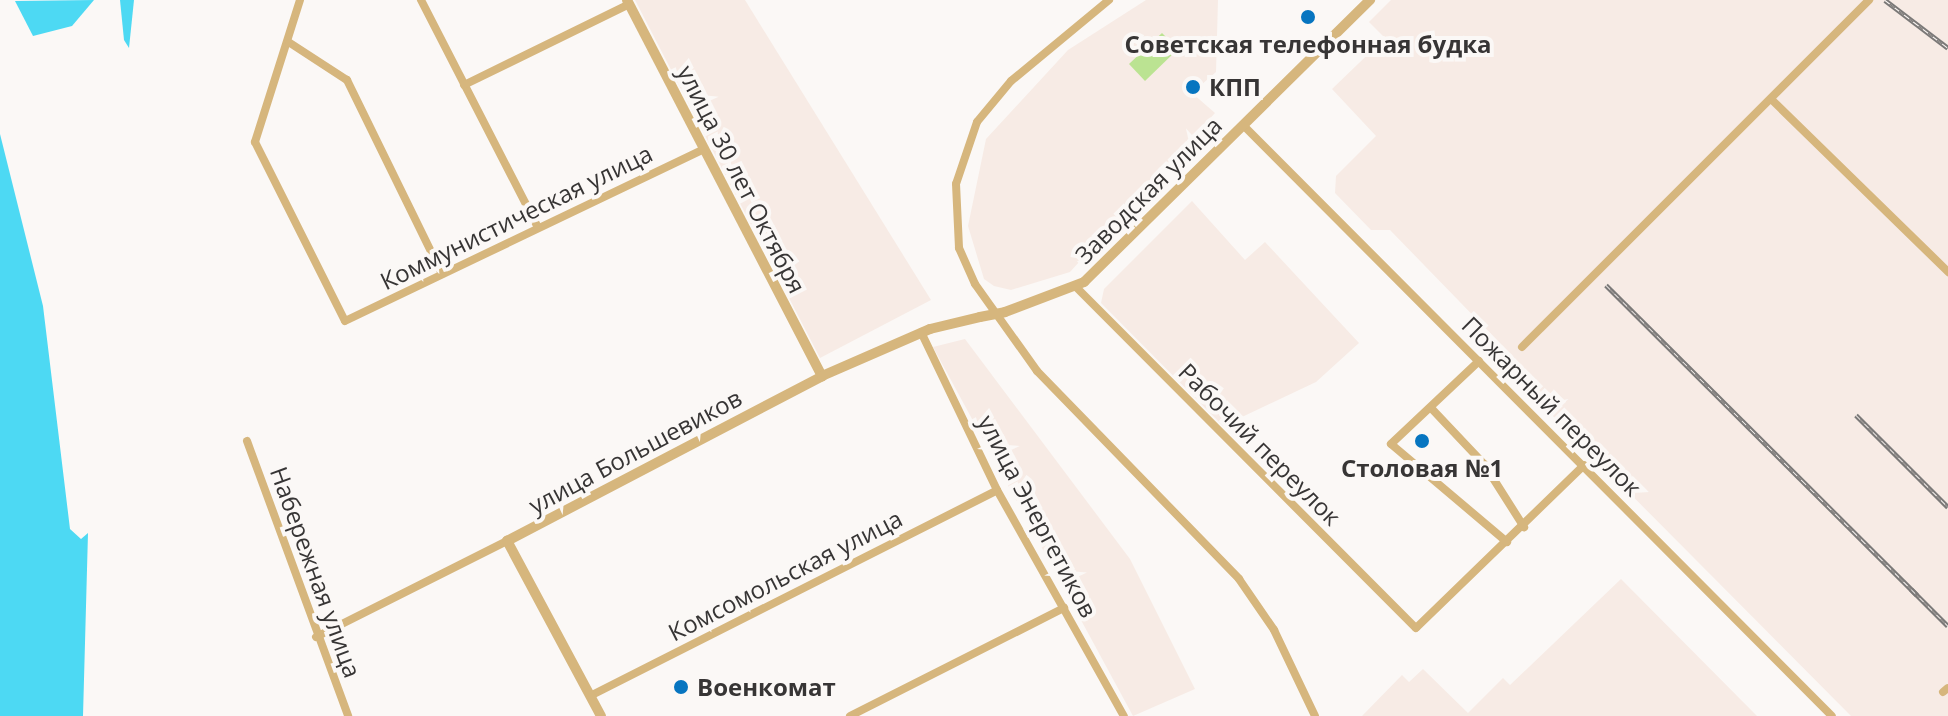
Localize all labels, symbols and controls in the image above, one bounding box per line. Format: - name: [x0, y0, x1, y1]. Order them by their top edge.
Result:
- marker: Советская телефонная будка: [1299, 8, 1317, 26]
- place label: Советская телефонная будка: [1125, 30, 1491, 58]
- street label: улица 30 лет Октября: [672, 60, 812, 298]
- place label: КПП: [1209, 73, 1261, 101]
- marker: КПП: [1184, 78, 1202, 96]
- street label: Заводская улица: [1069, 111, 1227, 269]
- street label: Коммунистическая улица: [375, 139, 657, 295]
- street label: Пожарный переулок: [1456, 310, 1648, 502]
- street label: Рабочий переулок: [1173, 357, 1347, 531]
- street label: улица Большевиков: [524, 383, 746, 519]
- street label: улица Энергетиков: [972, 410, 1104, 622]
- marker: Столовая №1: [1413, 432, 1431, 450]
- place label: Столовая №1: [1341, 454, 1503, 482]
- street label: Набережная улица: [265, 463, 367, 681]
- street label: Комсомольская улица: [663, 503, 907, 647]
- place label: Военкомат: [697, 673, 836, 701]
- marker: Военкомат: [672, 678, 690, 696]

